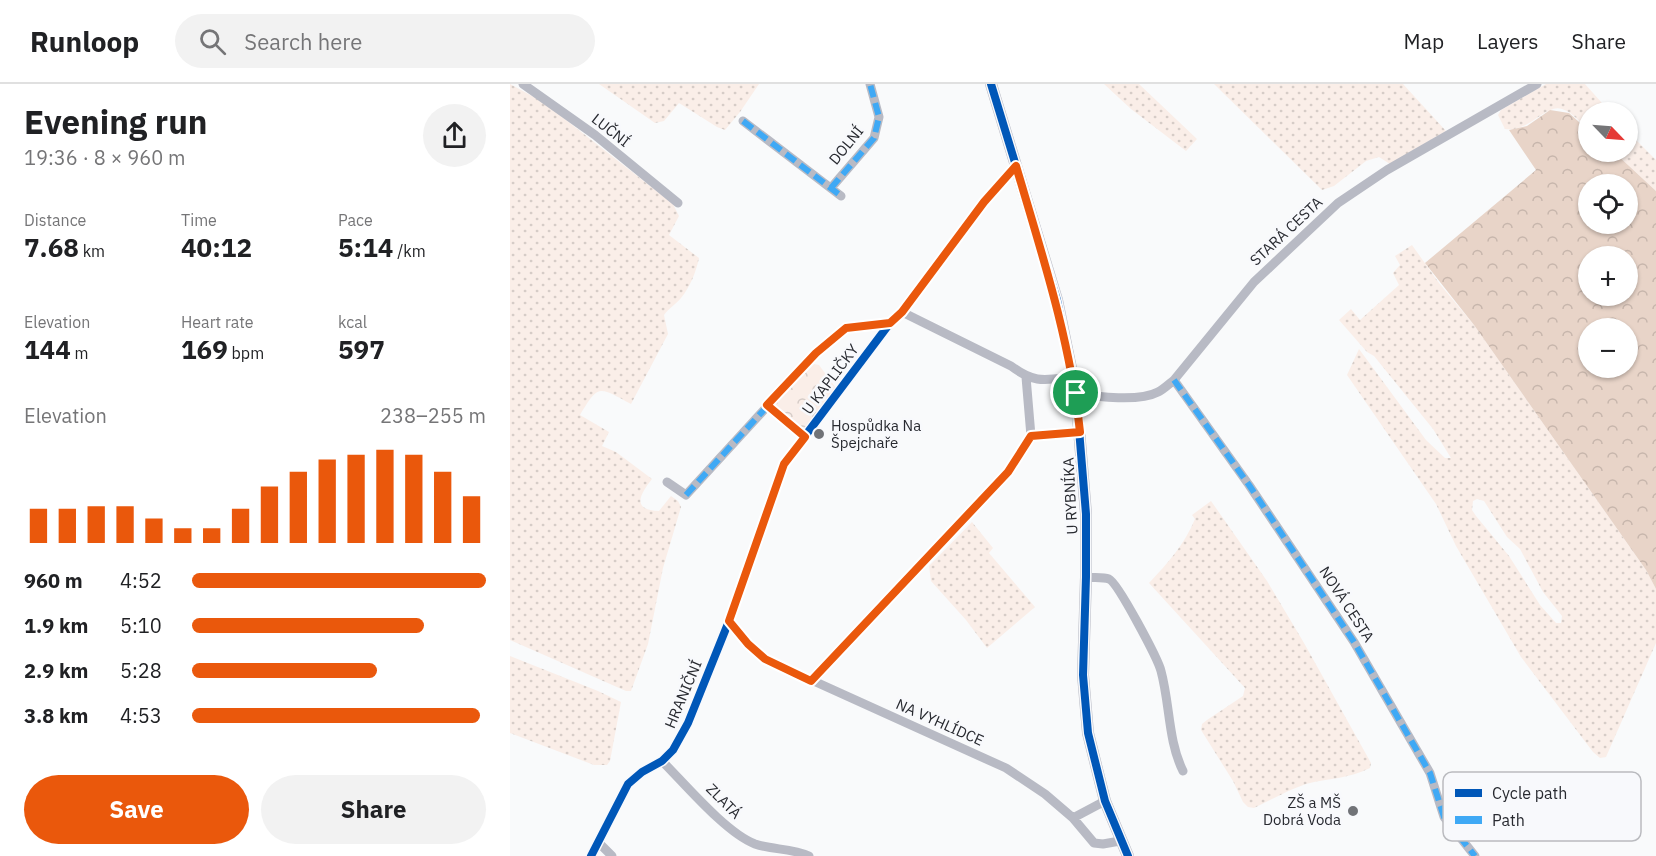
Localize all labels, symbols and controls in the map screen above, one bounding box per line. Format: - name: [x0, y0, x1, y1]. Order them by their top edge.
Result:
- search box: [175, 14, 595, 68]
- text: Runloop: [30, 23, 139, 60]
- icon: search: [196, 25, 229, 58]
- text: Search here: [244, 27, 362, 56]
- text: Map: [1404, 27, 1444, 55]
- text: Layers: [1477, 27, 1539, 55]
- text: Share: [1572, 27, 1626, 55]
- text: Evening run: [24, 100, 208, 143]
- north arrow: [1578, 102, 1638, 162]
- map controls: [1578, 102, 1638, 378]
- button: share: [423, 104, 486, 167]
- street label: LUČNÍ: [588, 109, 634, 151]
- street label: DOLNÍ: [825, 122, 867, 168]
- text: 19:36 · 8 × 960 m: [24, 144, 185, 171]
- button: locate: [1578, 174, 1638, 234]
- street label: STARÁ CESTA: [1246, 192, 1327, 269]
- text: Distance: [24, 210, 86, 230]
- text: Time: [181, 210, 217, 230]
- text: Pace: [338, 210, 373, 230]
- text: 7.68: [24, 230, 79, 264]
- text: 40:12: [181, 230, 252, 264]
- text: 5:14: [338, 230, 393, 264]
- text: km: [79, 241, 105, 261]
- text: /km: [393, 241, 426, 261]
- button: +: [1578, 246, 1638, 306]
- text: Elevation: [24, 312, 90, 332]
- text: Heart rate: [181, 312, 254, 332]
- text: kcal: [338, 312, 367, 332]
- button: −: [1578, 318, 1638, 378]
- text: 144: [24, 332, 71, 366]
- text: 169: [181, 332, 228, 366]
- text: 597: [338, 332, 385, 366]
- street label: U KAPLIČKY: [797, 340, 863, 418]
- text: m: [71, 343, 89, 363]
- text: bpm: [228, 343, 264, 363]
- pin: [1050, 367, 1101, 418]
- icon: arrive: [1059, 376, 1092, 409]
- text: Elevation: [24, 402, 107, 429]
- text: 238–255 m: [380, 402, 486, 429]
- place label: Hospůdka Na Špejchaře: [831, 416, 921, 452]
- marker: Hospůdka Na Špejchaře: [812, 427, 826, 441]
- street label: U RYBNÍKA: [1058, 457, 1082, 535]
- street label: NOVÁ CESTA: [1315, 563, 1379, 646]
- text: 960 m: [24, 567, 83, 594]
- text: 4:52: [120, 567, 162, 594]
- text: 1.9 km: [24, 612, 88, 639]
- text: 5:10: [120, 612, 162, 639]
- text: 2.9 km: [24, 657, 88, 684]
- text: 5:28: [120, 657, 162, 684]
- street label: HRANIČNÍ: [660, 657, 706, 731]
- street label: NA VYHLÍDCE: [893, 694, 987, 750]
- text: 3.8 km: [24, 702, 88, 729]
- text: 4:53: [120, 702, 162, 729]
- legend: [1443, 772, 1641, 841]
- button: Save: [24, 775, 249, 844]
- button: Share: [261, 775, 486, 844]
- street label: ZLATÁ: [702, 779, 746, 823]
- text: Cycle path: [1492, 783, 1567, 803]
- place label: ZŠ a MŠ Dobrá Voda: [1263, 793, 1341, 829]
- marker: ZŠ a MŠ Dobrá Voda: [1346, 804, 1360, 818]
- text: Path: [1492, 810, 1525, 830]

